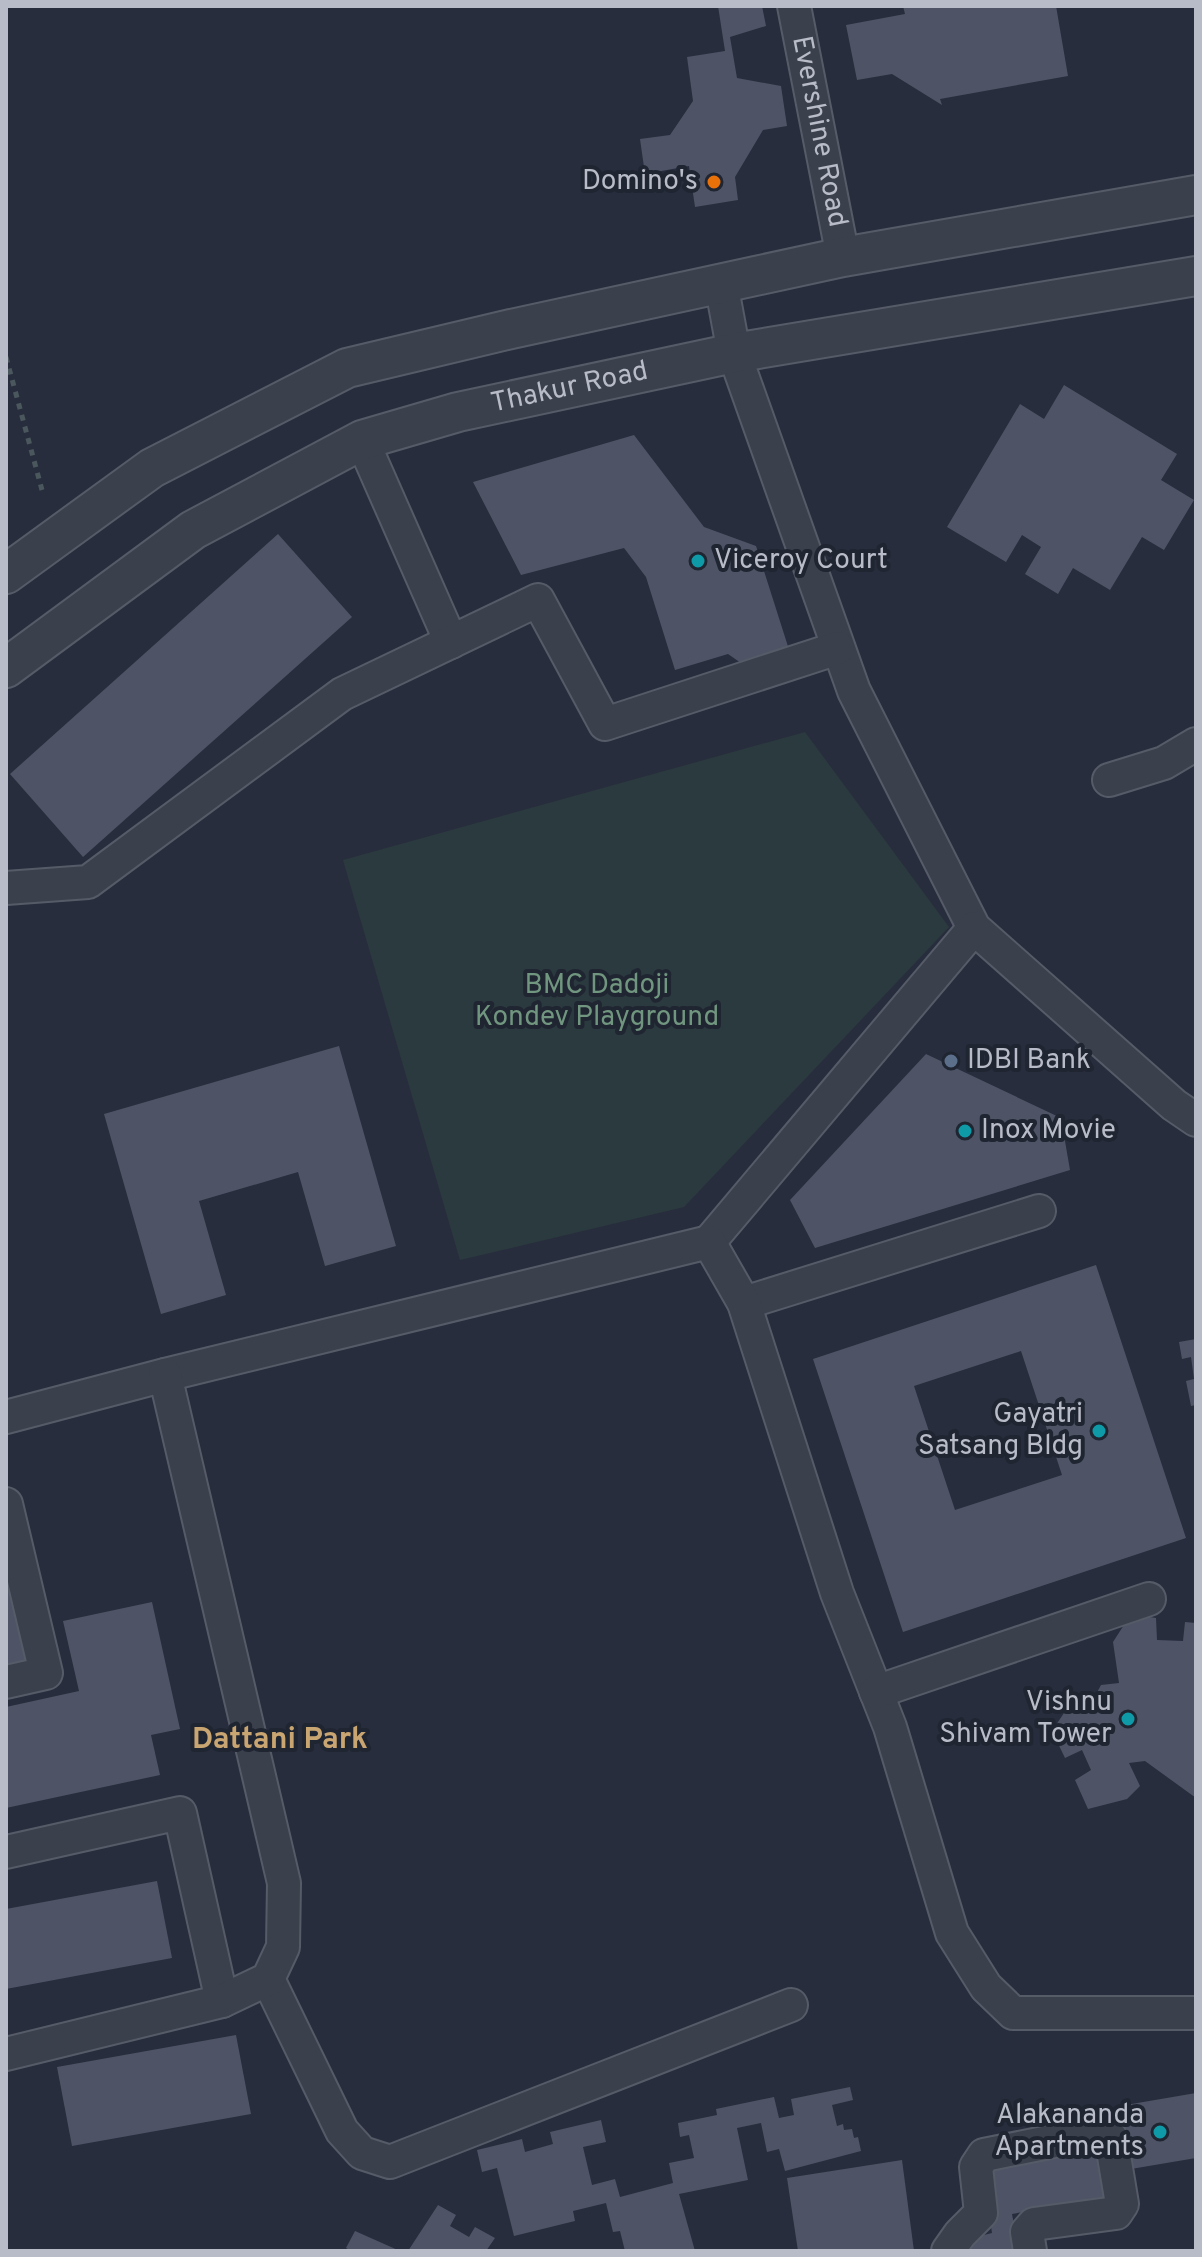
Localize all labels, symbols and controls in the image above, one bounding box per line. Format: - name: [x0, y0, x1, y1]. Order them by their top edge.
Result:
- street label: Evershine Road: [782, 33, 855, 230]
- place label: Domino's: [582, 164, 698, 200]
- marker: Domino's: [705, 173, 723, 191]
- street label: Thakur Road: [488, 354, 651, 422]
- place label: Viceroy Court: [714, 543, 888, 579]
- marker: Viceroy Court: [689, 552, 707, 570]
- park label: BMC Dadoji Kondev Playground: [475, 968, 719, 1036]
- place label: IDBI Bank: [967, 1043, 1091, 1079]
- marker: IDBI Bank: [942, 1052, 960, 1070]
- place label: Inox Movie: [981, 1113, 1116, 1149]
- marker: Inox Movie: [956, 1122, 974, 1140]
- place label: Gayatri Satsang Bldg: [918, 1397, 1083, 1465]
- marker: Gayatri Satsang Bldg: [1090, 1422, 1108, 1440]
- place label: Vishnu Shivam Tower: [939, 1685, 1112, 1753]
- marker: Vishnu Shivam Tower: [1119, 1710, 1137, 1728]
- district label: Dattani Park: [192, 1722, 368, 1759]
- place label: Alakananda Apartments: [995, 2098, 1144, 2166]
- marker: Alakananda Apartments: [1151, 2123, 1169, 2141]

